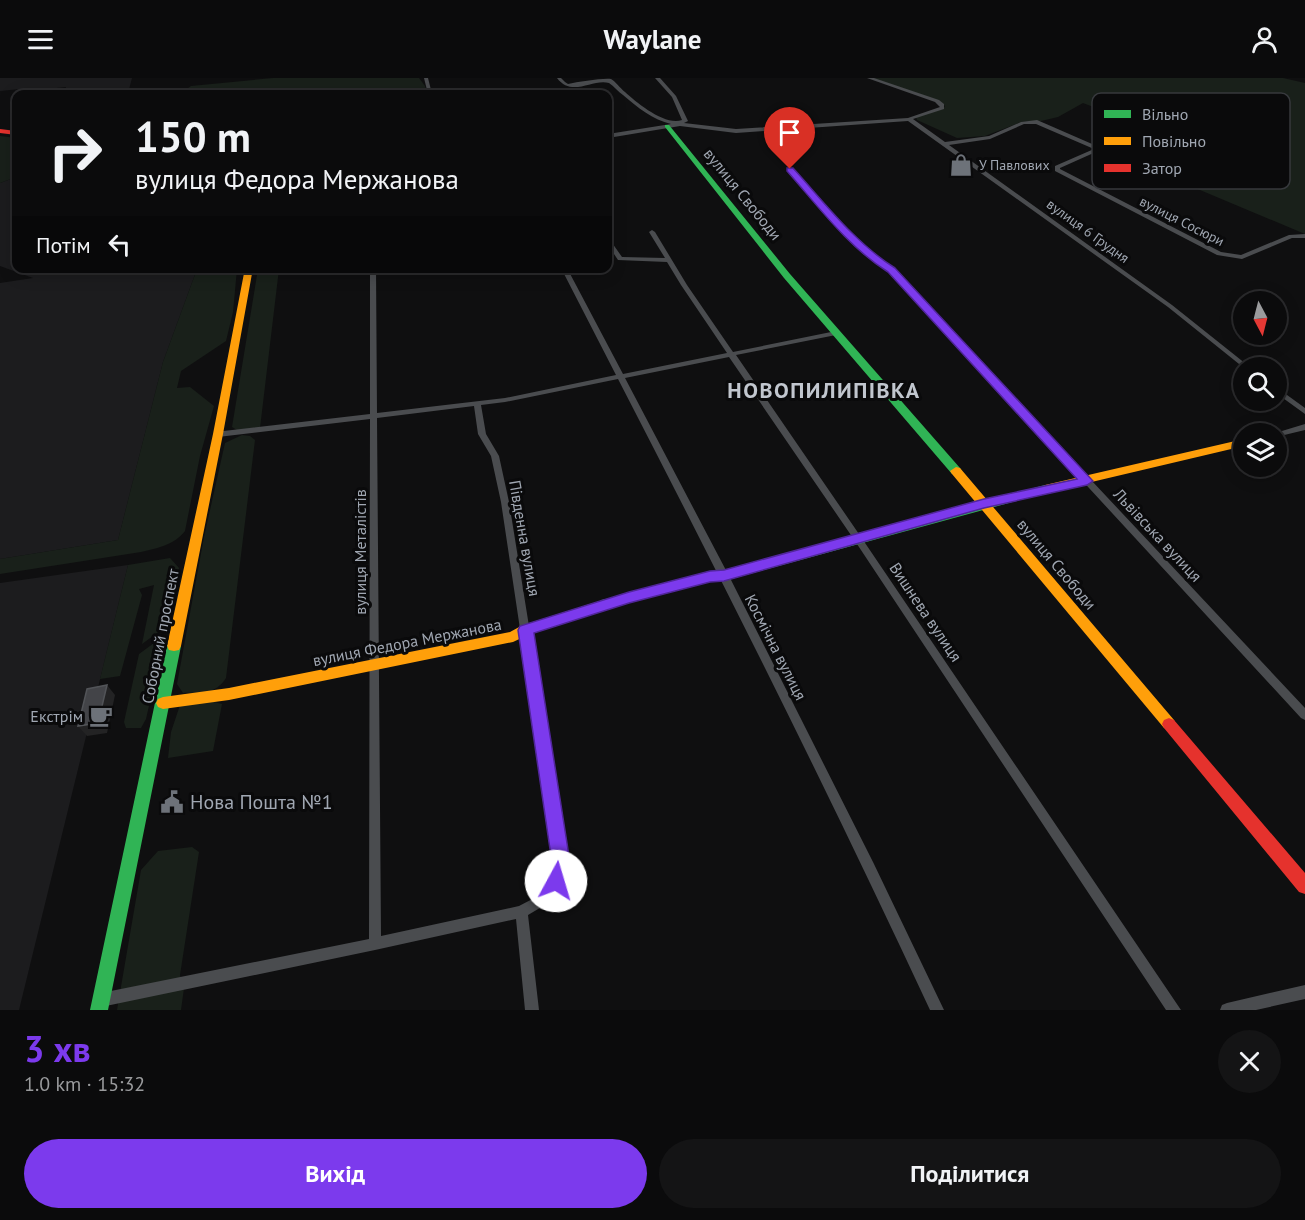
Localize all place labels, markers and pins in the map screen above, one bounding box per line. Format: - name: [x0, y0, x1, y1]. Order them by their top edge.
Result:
- pin: [764, 107, 815, 169]
- shop icon: У Павлових: [948, 152, 974, 178]
- place label: У Павлових: [979, 156, 1050, 174]
- cafe icon: Екстрім: [88, 703, 114, 729]
- place label: Екстрім: [30, 706, 83, 726]
- public building icon: Нова Пошта №1: [159, 789, 185, 815]
- place label: Нова Пошта №1: [190, 789, 333, 815]

